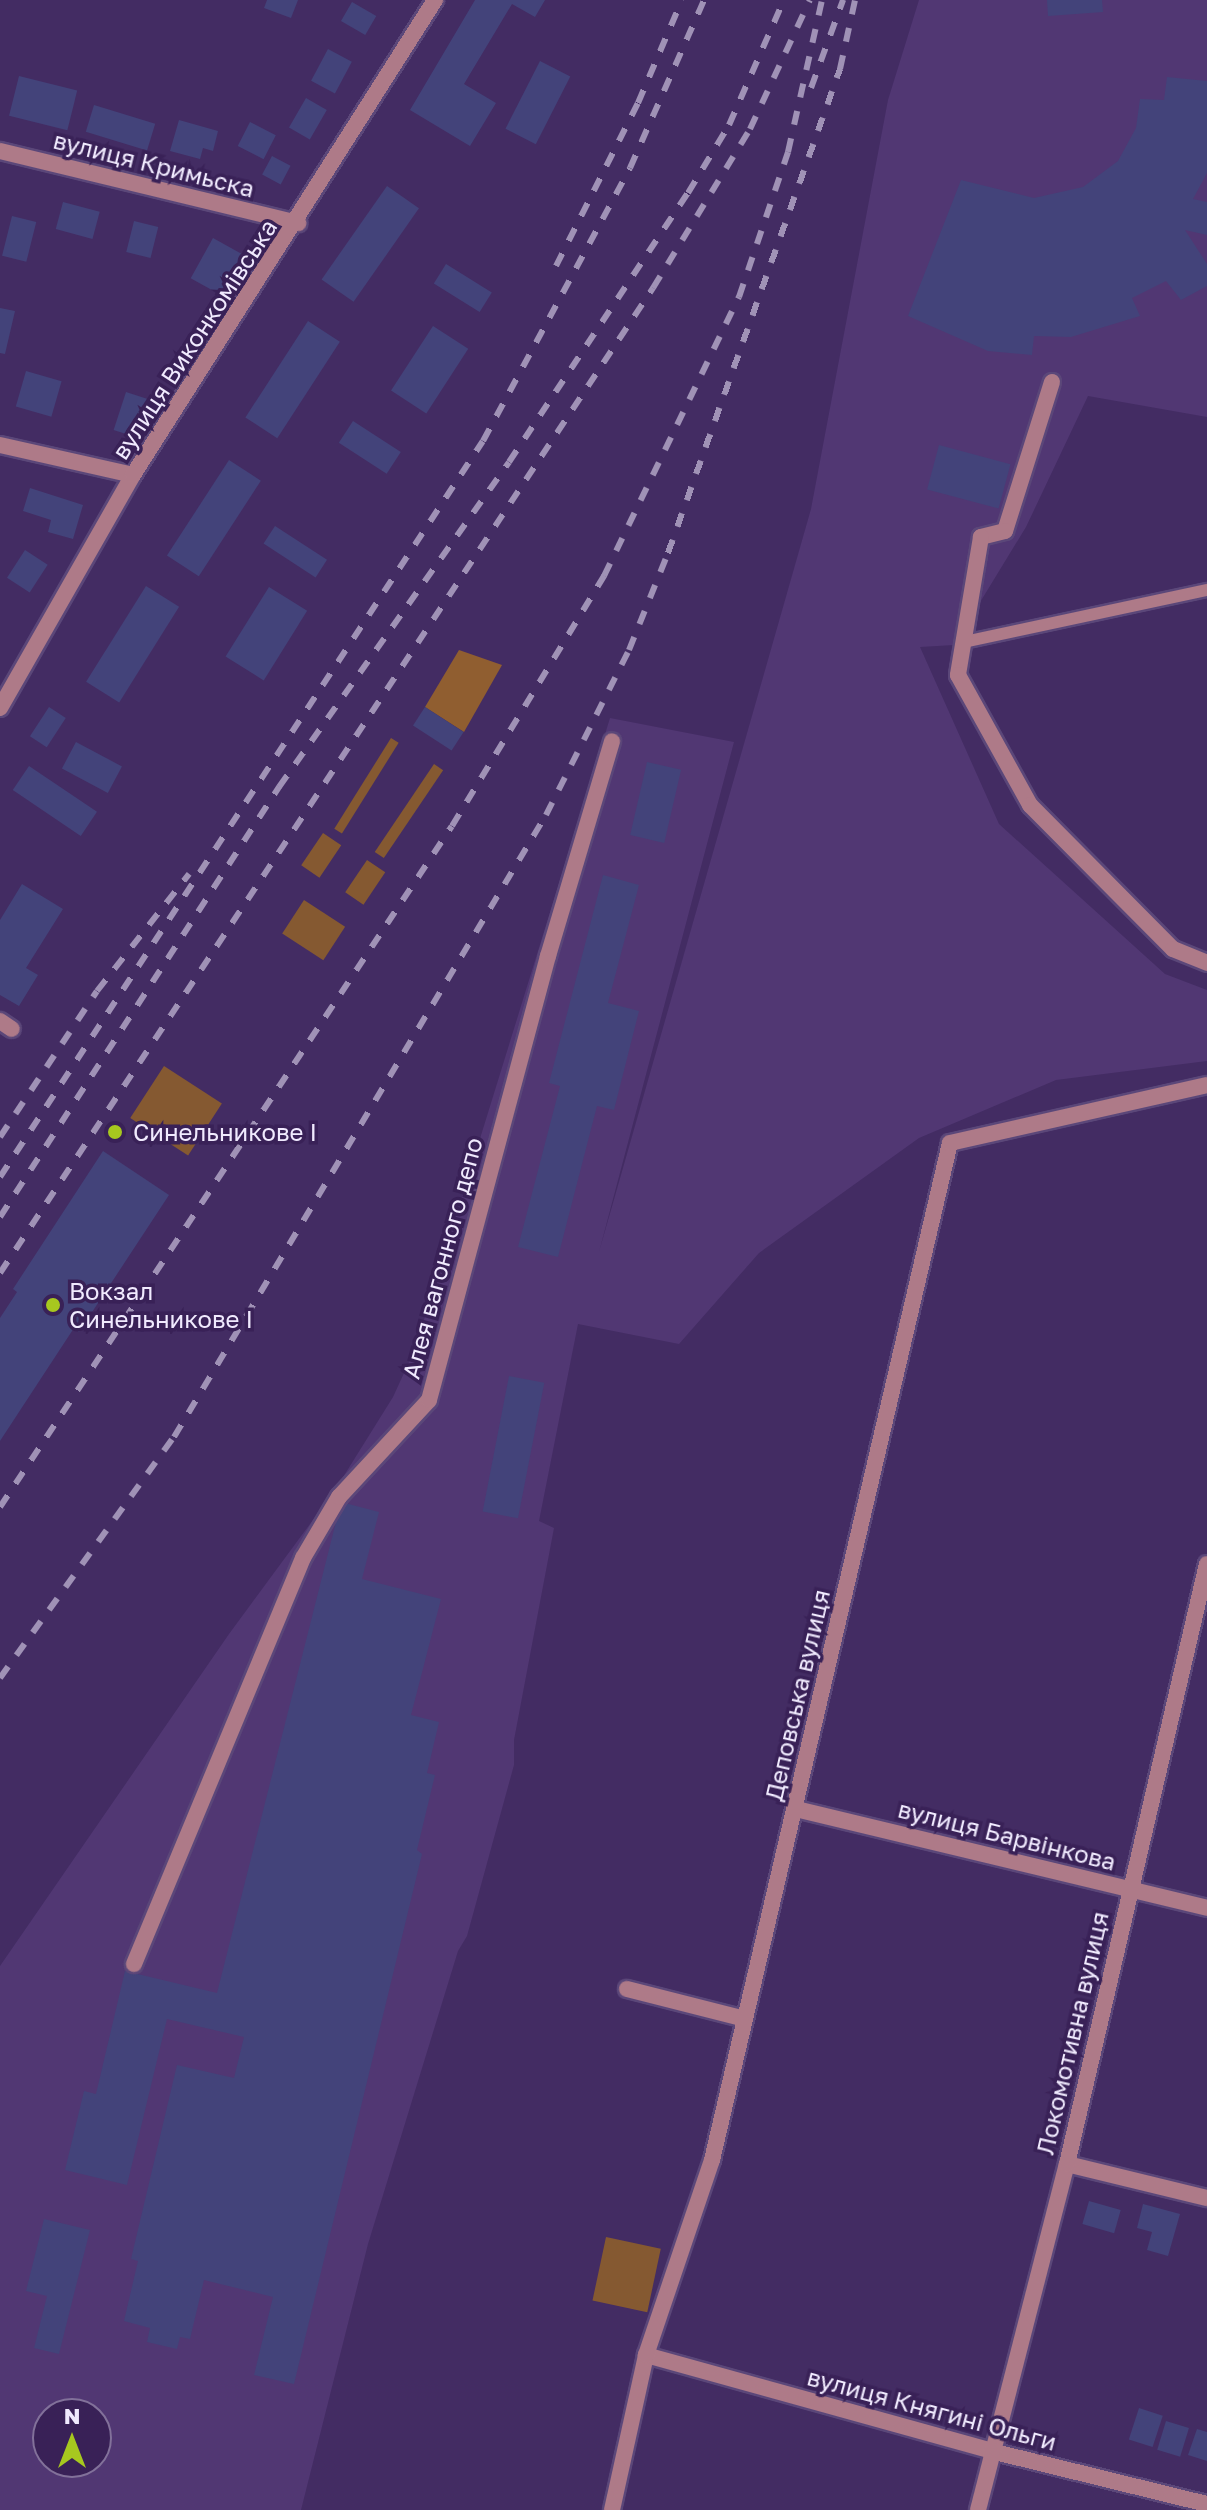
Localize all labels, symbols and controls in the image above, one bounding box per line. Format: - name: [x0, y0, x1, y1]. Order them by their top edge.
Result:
- street label: вулиця Кримьска: [51, 125, 257, 203]
- street label: вулиця Виконкомівська: [106, 214, 282, 464]
- place label: Синельникове І: [133, 1118, 317, 1146]
- marker: Синельникове І: [104, 1121, 126, 1143]
- street label: Алея вагонного депо: [396, 1134, 488, 1382]
- place label: Вокзал Синельникове І: [69, 1277, 253, 1333]
- marker: Вокзал Синельникове І: [44, 1296, 62, 1314]
- street label: Деповська вулиця: [759, 1587, 835, 1803]
- street label: вулиця Барвінкова: [895, 1794, 1119, 1876]
- street label: Локомотивна вулиця: [1030, 1909, 1114, 2157]
- street label: вулиця Княгині Ольги: [804, 2362, 1060, 2456]
- north arrow: [32, 2398, 112, 2478]
- text: N: [64, 2402, 80, 2429]

